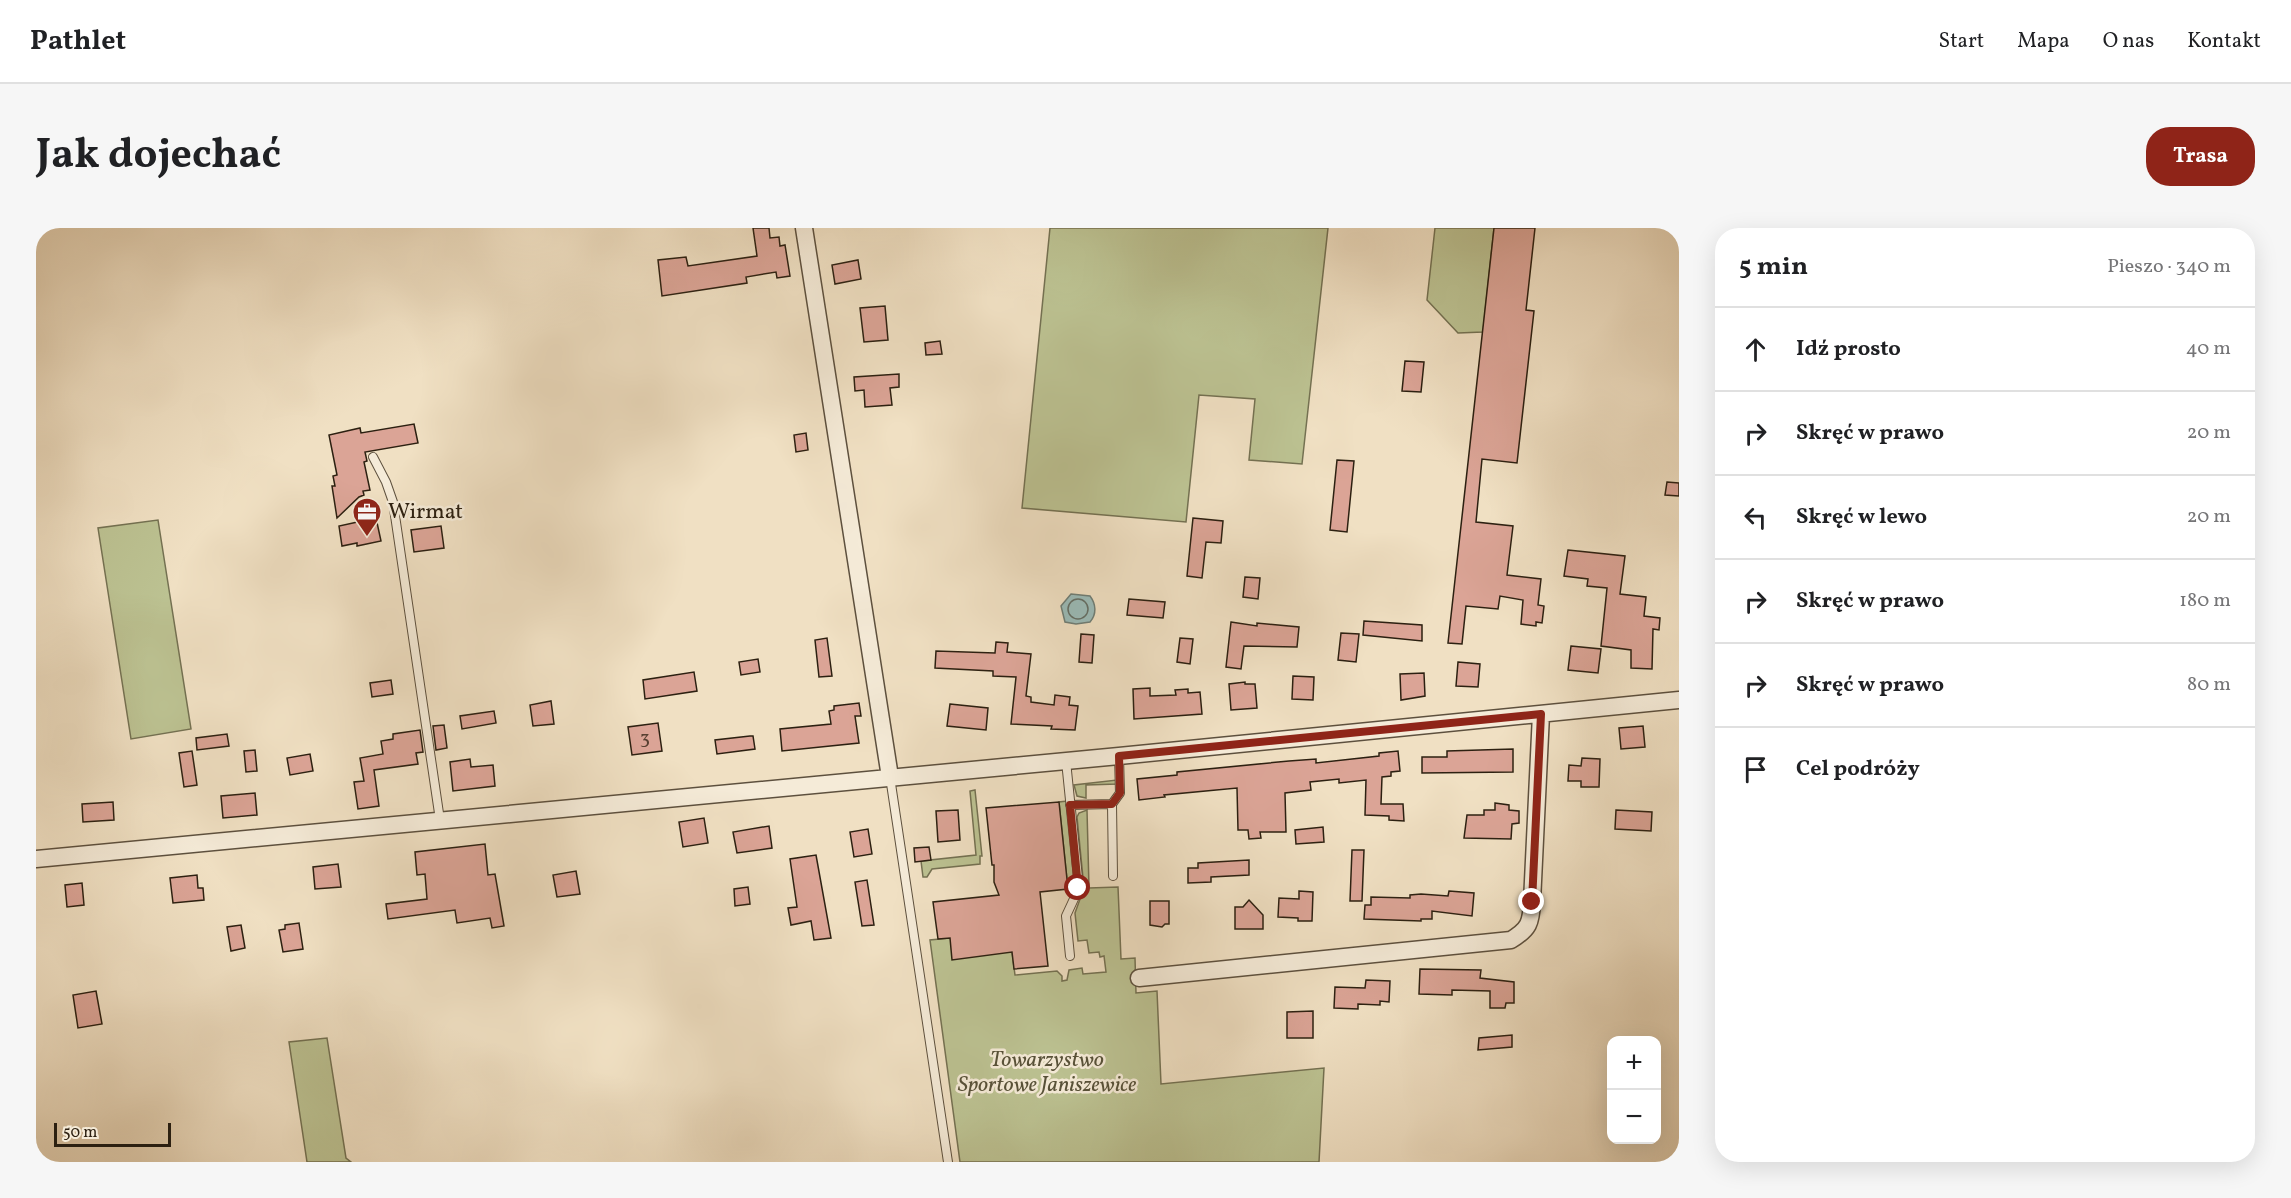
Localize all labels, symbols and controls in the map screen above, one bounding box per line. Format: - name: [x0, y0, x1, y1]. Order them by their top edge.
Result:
- text: Pathlet: [30, 22, 126, 61]
- text: Start: [1939, 27, 1984, 56]
- text: Mapa: [2017, 27, 2070, 56]
- text: O nas: [2103, 27, 2154, 56]
- text: Kontakt: [2187, 27, 2261, 56]
- text: Jak dojechać: [36, 127, 281, 186]
- button: Trasa: [2146, 127, 2255, 186]
- text: 5 min: [1739, 249, 1808, 285]
- text: Pieszo · 340 m: [2107, 253, 2231, 281]
- icon: ahead: [1739, 333, 1772, 366]
- text: Idź prosto: [1796, 334, 1901, 365]
- text: 40 m: [2186, 335, 2231, 363]
- icon: right: [1739, 417, 1772, 450]
- text: Skręć w prawo: [1796, 418, 1944, 449]
- text: 20 m: [2187, 419, 2231, 447]
- office icon: Wirmat: [351, 496, 383, 538]
- place label: Wirmat: [388, 497, 463, 528]
- icon: left: [1739, 501, 1772, 534]
- text: Skręć w lewo: [1796, 502, 1927, 533]
- text: 20 m: [2187, 503, 2231, 531]
- icon: right: [1739, 585, 1772, 618]
- text: Skręć w prawo: [1796, 586, 1944, 617]
- text: 180 m: [2179, 587, 2231, 615]
- icon: right: [1739, 669, 1772, 702]
- text: Skręć w prawo: [1796, 670, 1944, 701]
- text: 80 m: [2187, 671, 2231, 699]
- house number: 3: [640, 725, 650, 753]
- icon: arrive: [1739, 753, 1772, 786]
- text: Cel podróży: [1796, 754, 1920, 785]
- route start: [1064, 874, 1090, 900]
- route end: [1518, 888, 1544, 914]
- map controls: [1607, 1036, 1661, 1144]
- button: +: [1607, 1036, 1661, 1090]
- park label: Towarzystwo Sportowe Janiszewice: [958, 1045, 1136, 1101]
- button: −: [1607, 1090, 1661, 1144]
- scale bar: [54, 1120, 171, 1148]
- text: 50 m: [63, 1122, 97, 1144]

